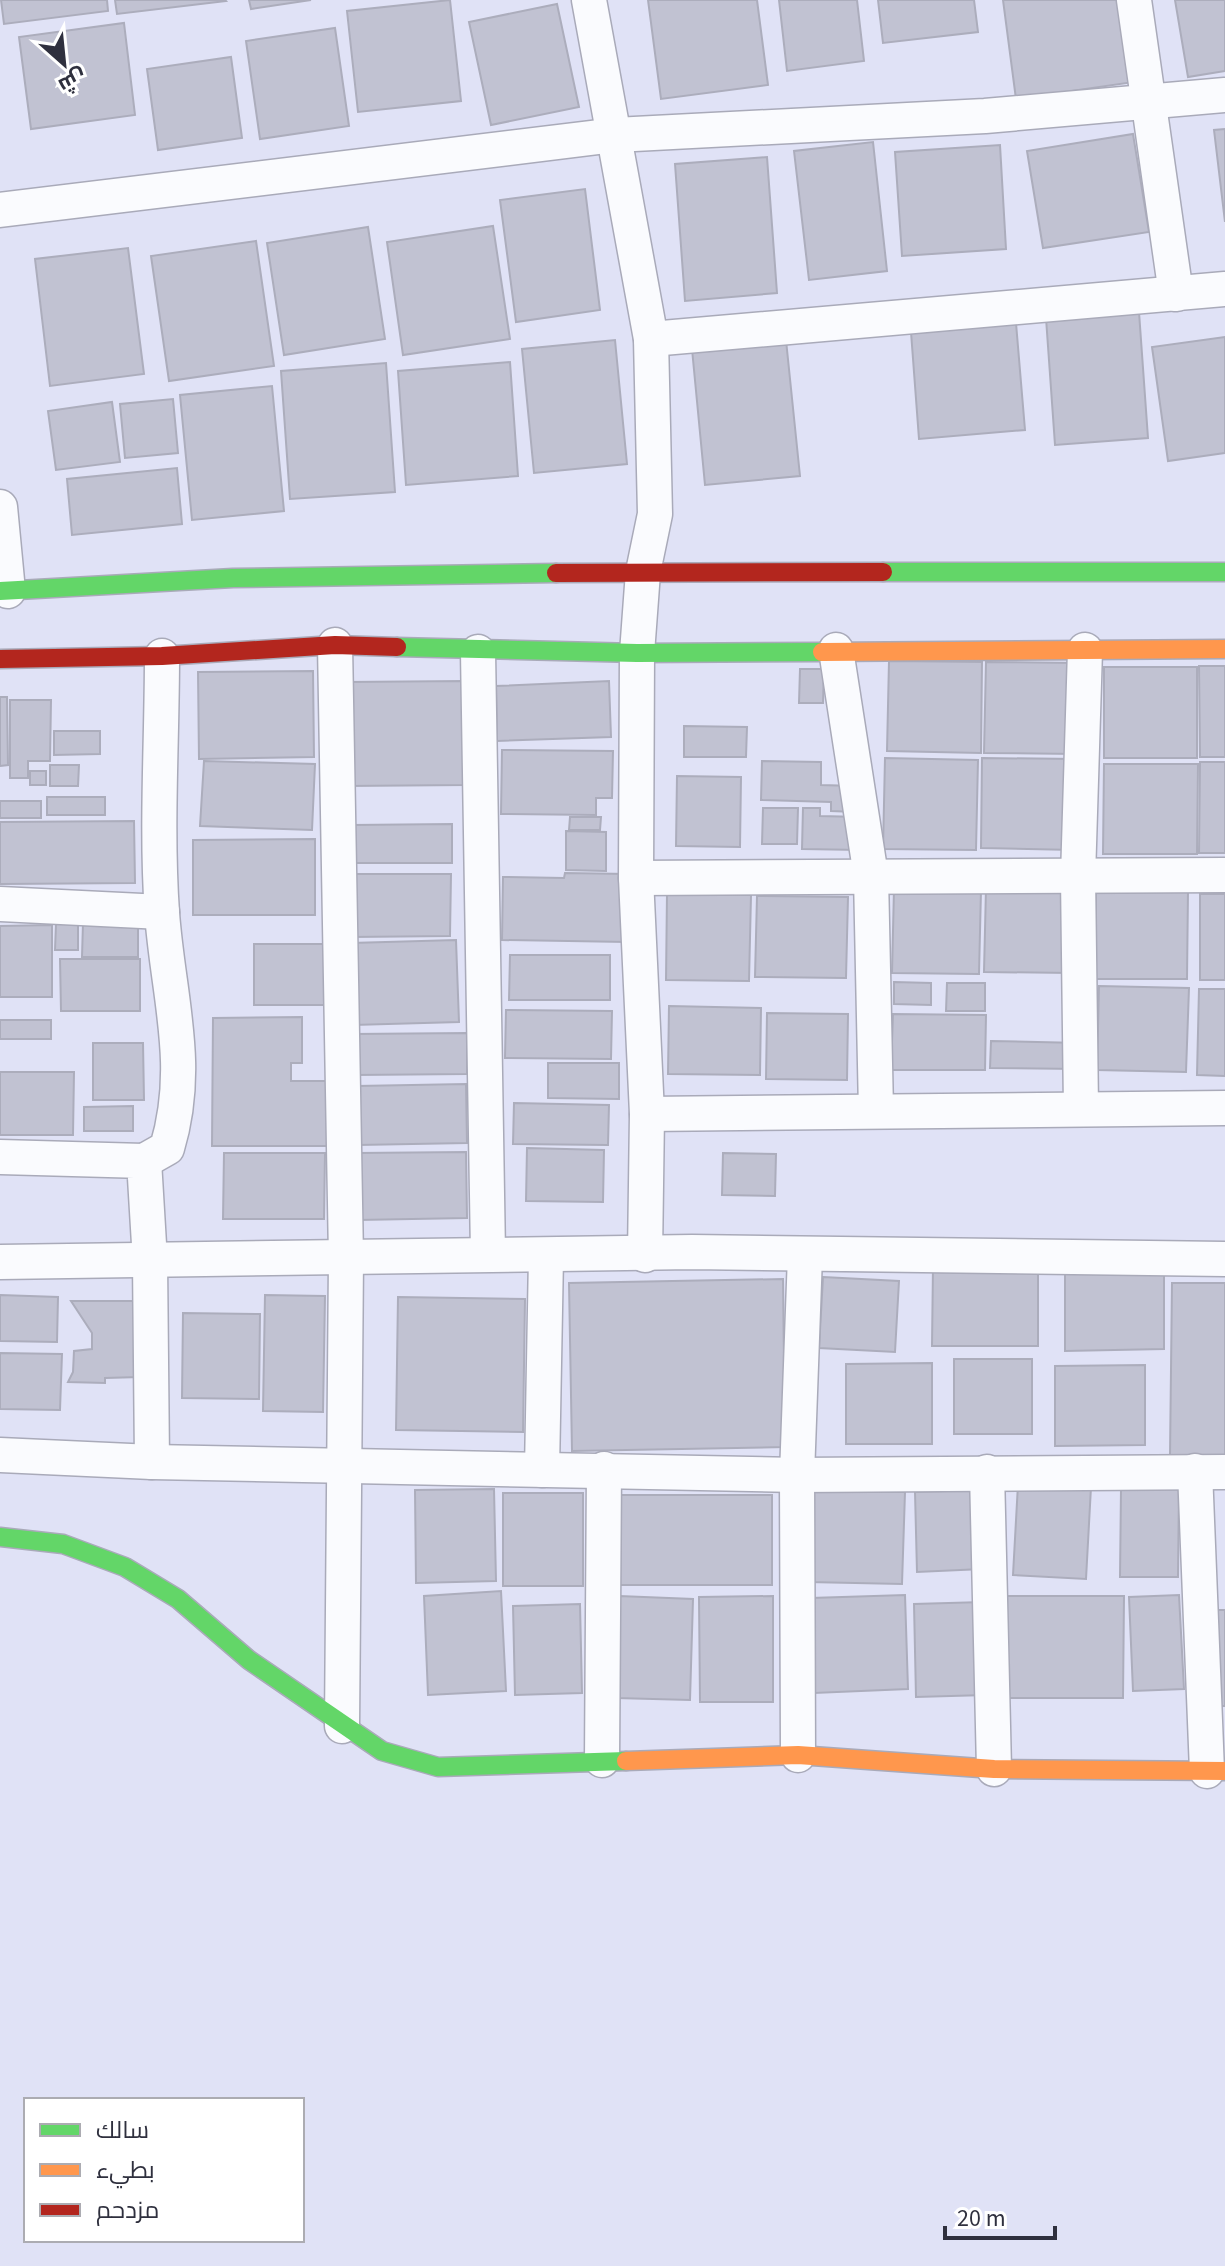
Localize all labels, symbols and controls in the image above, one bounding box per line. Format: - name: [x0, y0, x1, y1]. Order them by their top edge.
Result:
- north arrow: [24, 24, 104, 104]
- text: ش: [53, 60, 92, 102]
- legend: [24, 2098, 304, 2242]
- text: سالك: [96, 2113, 149, 2148]
- text: بطيء: [96, 2153, 155, 2189]
- scale bar: [945, 2190, 1055, 2240]
- text: مزدحم: [96, 2193, 159, 2228]
- text: 20 m: [957, 2201, 1006, 2236]

